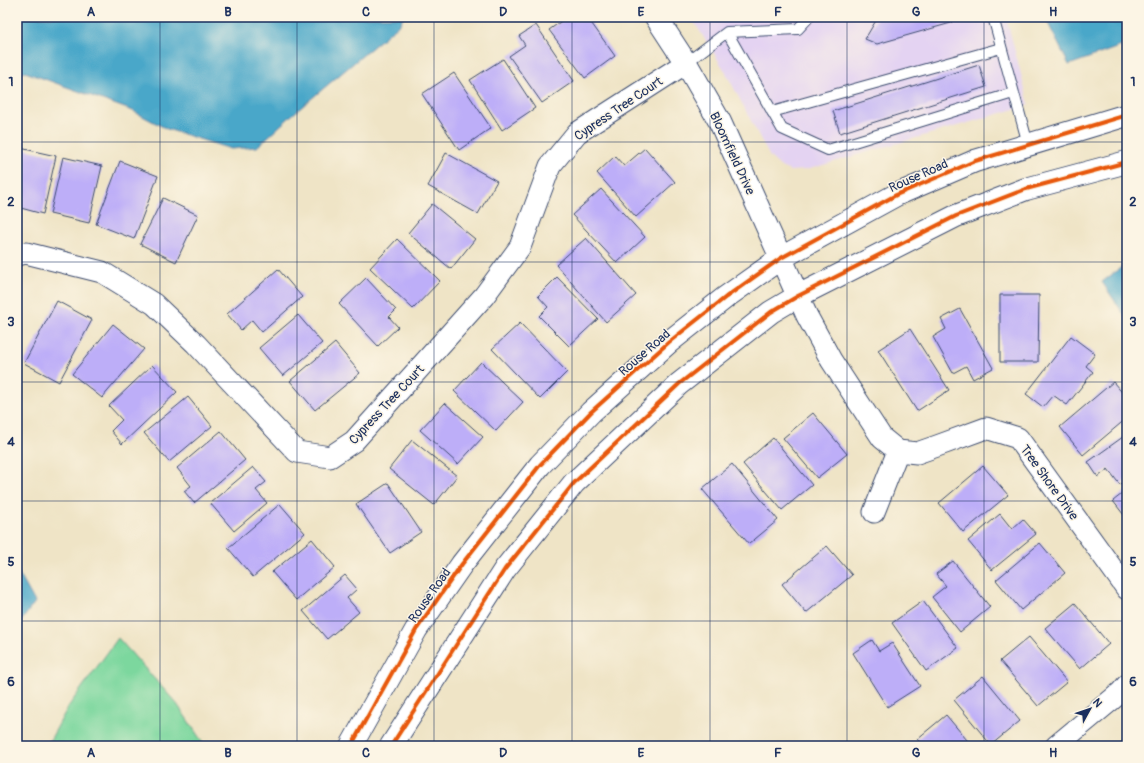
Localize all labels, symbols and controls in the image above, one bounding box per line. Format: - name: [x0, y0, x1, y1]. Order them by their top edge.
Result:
- text: A: [87, 4, 96, 20]
- text: B: [224, 4, 232, 20]
- text: C: [362, 4, 370, 20]
- text: D: [499, 4, 507, 20]
- text: E: [638, 4, 645, 20]
- text: F: [774, 4, 782, 20]
- text: G: [912, 4, 921, 20]
- text: H: [1049, 4, 1057, 20]
- street label: Cypress Tree Court: [571, 73, 666, 144]
- text: 1: [8, 74, 14, 90]
- text: 1: [1130, 74, 1136, 90]
- street label: Bloomfield Drive: [706, 109, 759, 198]
- street label: Rouse Road: [886, 156, 950, 196]
- text: 2: [7, 194, 15, 210]
- text: 2: [1129, 194, 1137, 210]
- text: 3: [7, 314, 15, 330]
- text: 3: [1129, 314, 1137, 330]
- street label: Rouse Road: [616, 326, 674, 379]
- street label: Cypress Tree Court: [346, 361, 428, 448]
- text: 4: [7, 434, 15, 450]
- text: 4: [1129, 434, 1137, 450]
- street label: Tree Shore Drive: [1017, 442, 1082, 524]
- text: 5: [7, 554, 15, 570]
- text: 5: [1129, 554, 1137, 570]
- street label: Rouse Road: [405, 565, 454, 626]
- text: 6: [7, 674, 15, 690]
- text: 6: [1129, 674, 1137, 690]
- north arrow: [1070, 689, 1110, 729]
- text: N: [1090, 696, 1105, 710]
- text: A: [87, 745, 96, 761]
- text: B: [224, 745, 232, 761]
- text: C: [362, 745, 370, 761]
- text: D: [499, 745, 507, 761]
- text: E: [638, 745, 645, 761]
- text: F: [774, 745, 782, 761]
- text: G: [912, 745, 921, 761]
- text: H: [1049, 745, 1057, 761]

